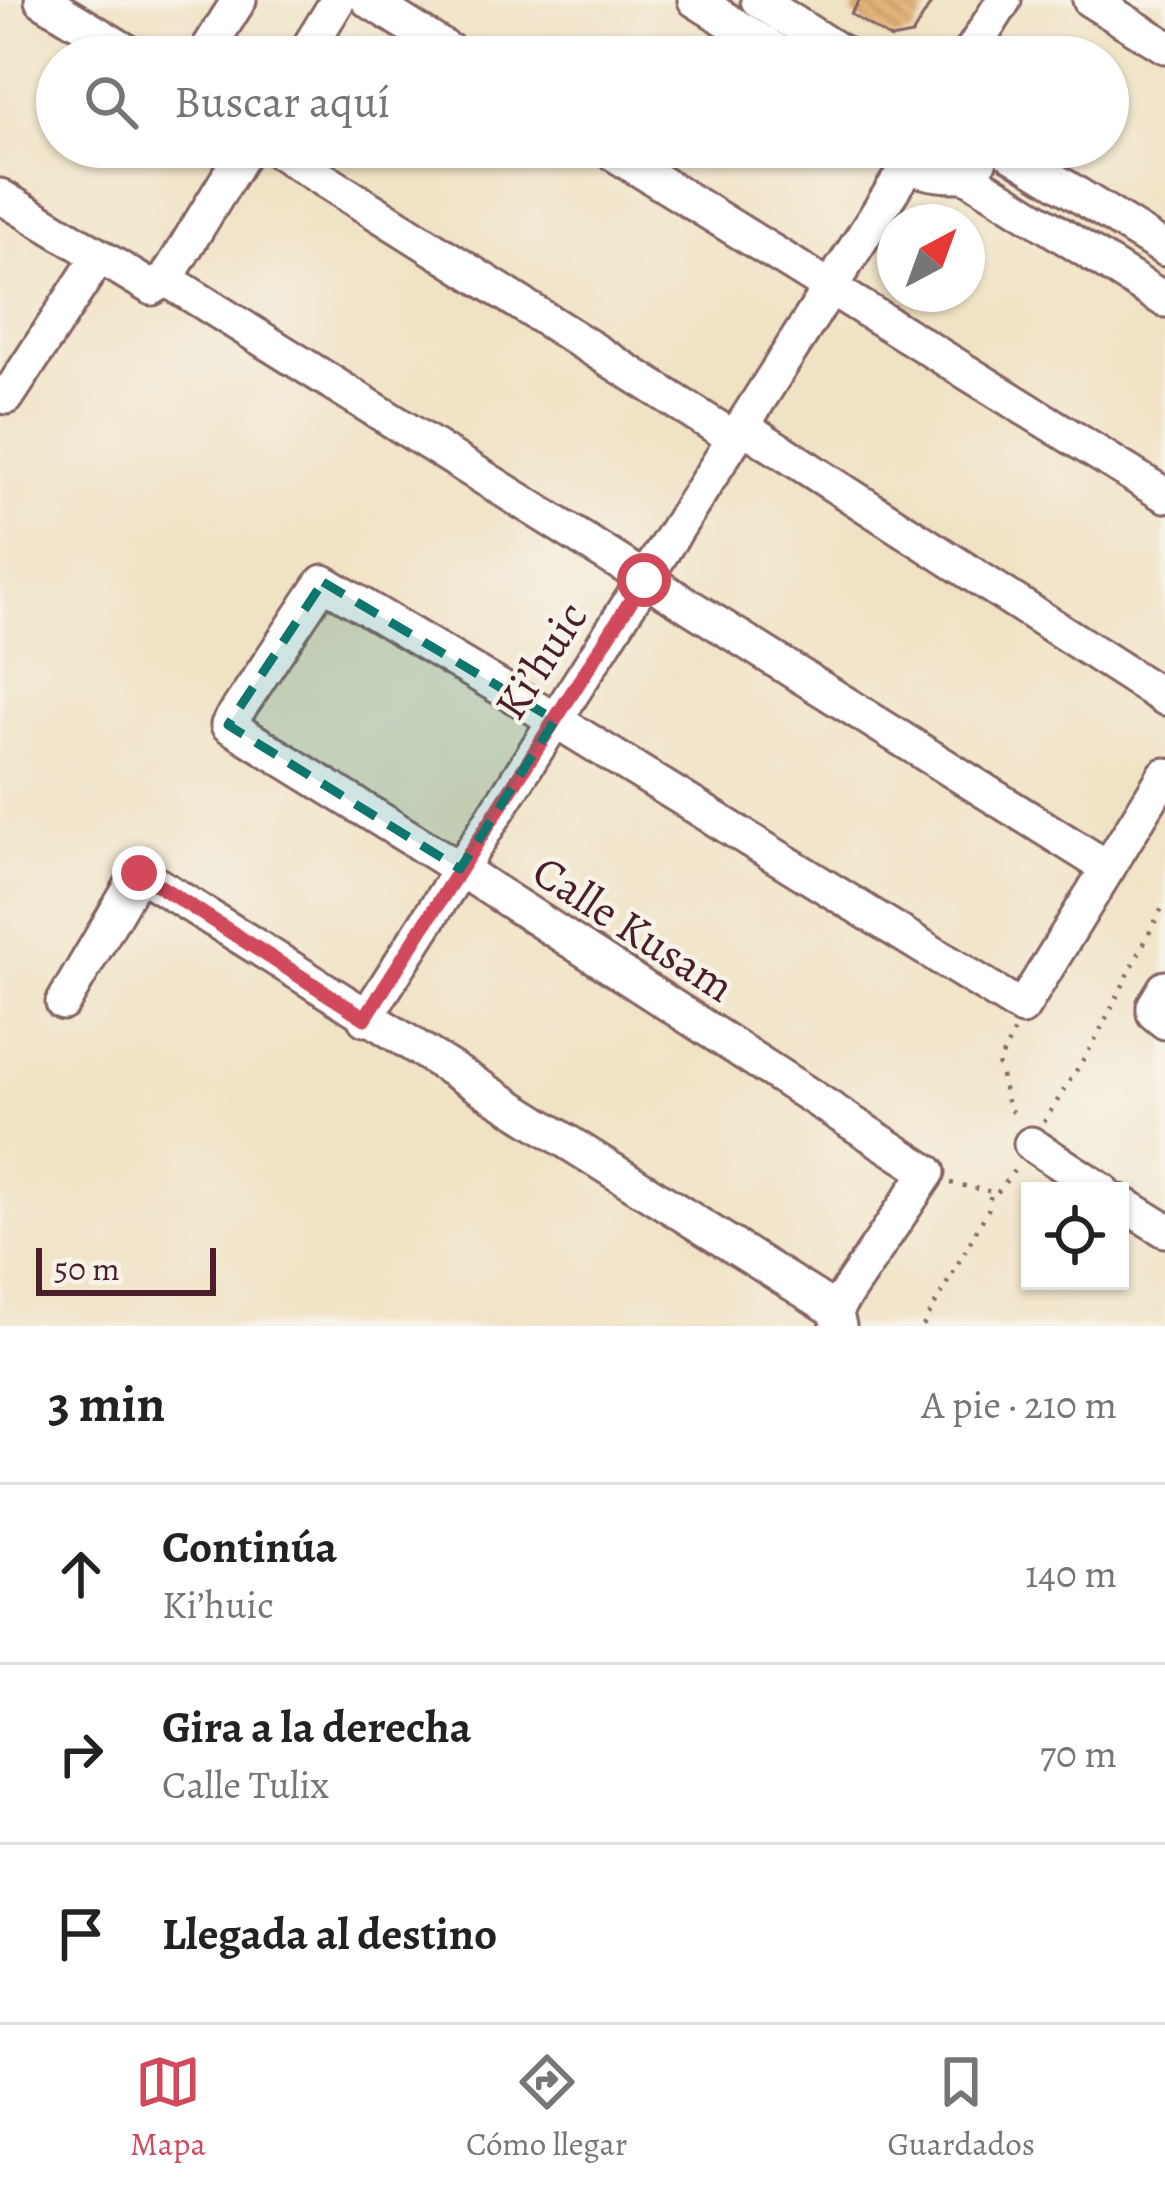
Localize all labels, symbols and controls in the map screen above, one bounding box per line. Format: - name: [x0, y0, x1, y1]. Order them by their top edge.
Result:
- search box: [36, 36, 1129, 168]
- icon: search: [78, 69, 144, 135]
- text: Buscar aquí: [174, 71, 390, 133]
- north arrow: [877, 204, 985, 312]
- route start: [617, 553, 671, 607]
- street label: Ki’huic: [480, 590, 602, 732]
- street label: Calle Kusam: [521, 841, 746, 1017]
- route end: [112, 846, 166, 900]
- map controls: [1021, 1182, 1129, 1290]
- button: locate: [1021, 1182, 1129, 1290]
- scale bar: [36, 1242, 216, 1295]
- text: 50 m: [54, 1246, 120, 1291]
- text: 3 min: [48, 1369, 165, 1439]
- text: A pie · 210 m: [921, 1378, 1117, 1431]
- text: Continúa: [162, 1516, 337, 1578]
- icon: ahead: [48, 1541, 114, 1607]
- text: 140 m: [1025, 1547, 1117, 1600]
- text: Ki’huic: [162, 1578, 274, 1631]
- text: Gira a la derecha: [162, 1696, 471, 1758]
- icon: right: [48, 1721, 114, 1787]
- text: 70 m: [1040, 1727, 1117, 1780]
- text: Calle Tulix: [162, 1758, 329, 1811]
- icon: arrive: [48, 1901, 114, 1967]
- text: Llegada al destino: [162, 1903, 497, 1965]
- tab: Mapa: [130, 2049, 206, 2166]
- tab: Cómo llegar: [466, 2049, 627, 2166]
- tab: Guardados: [888, 2049, 1035, 2166]

